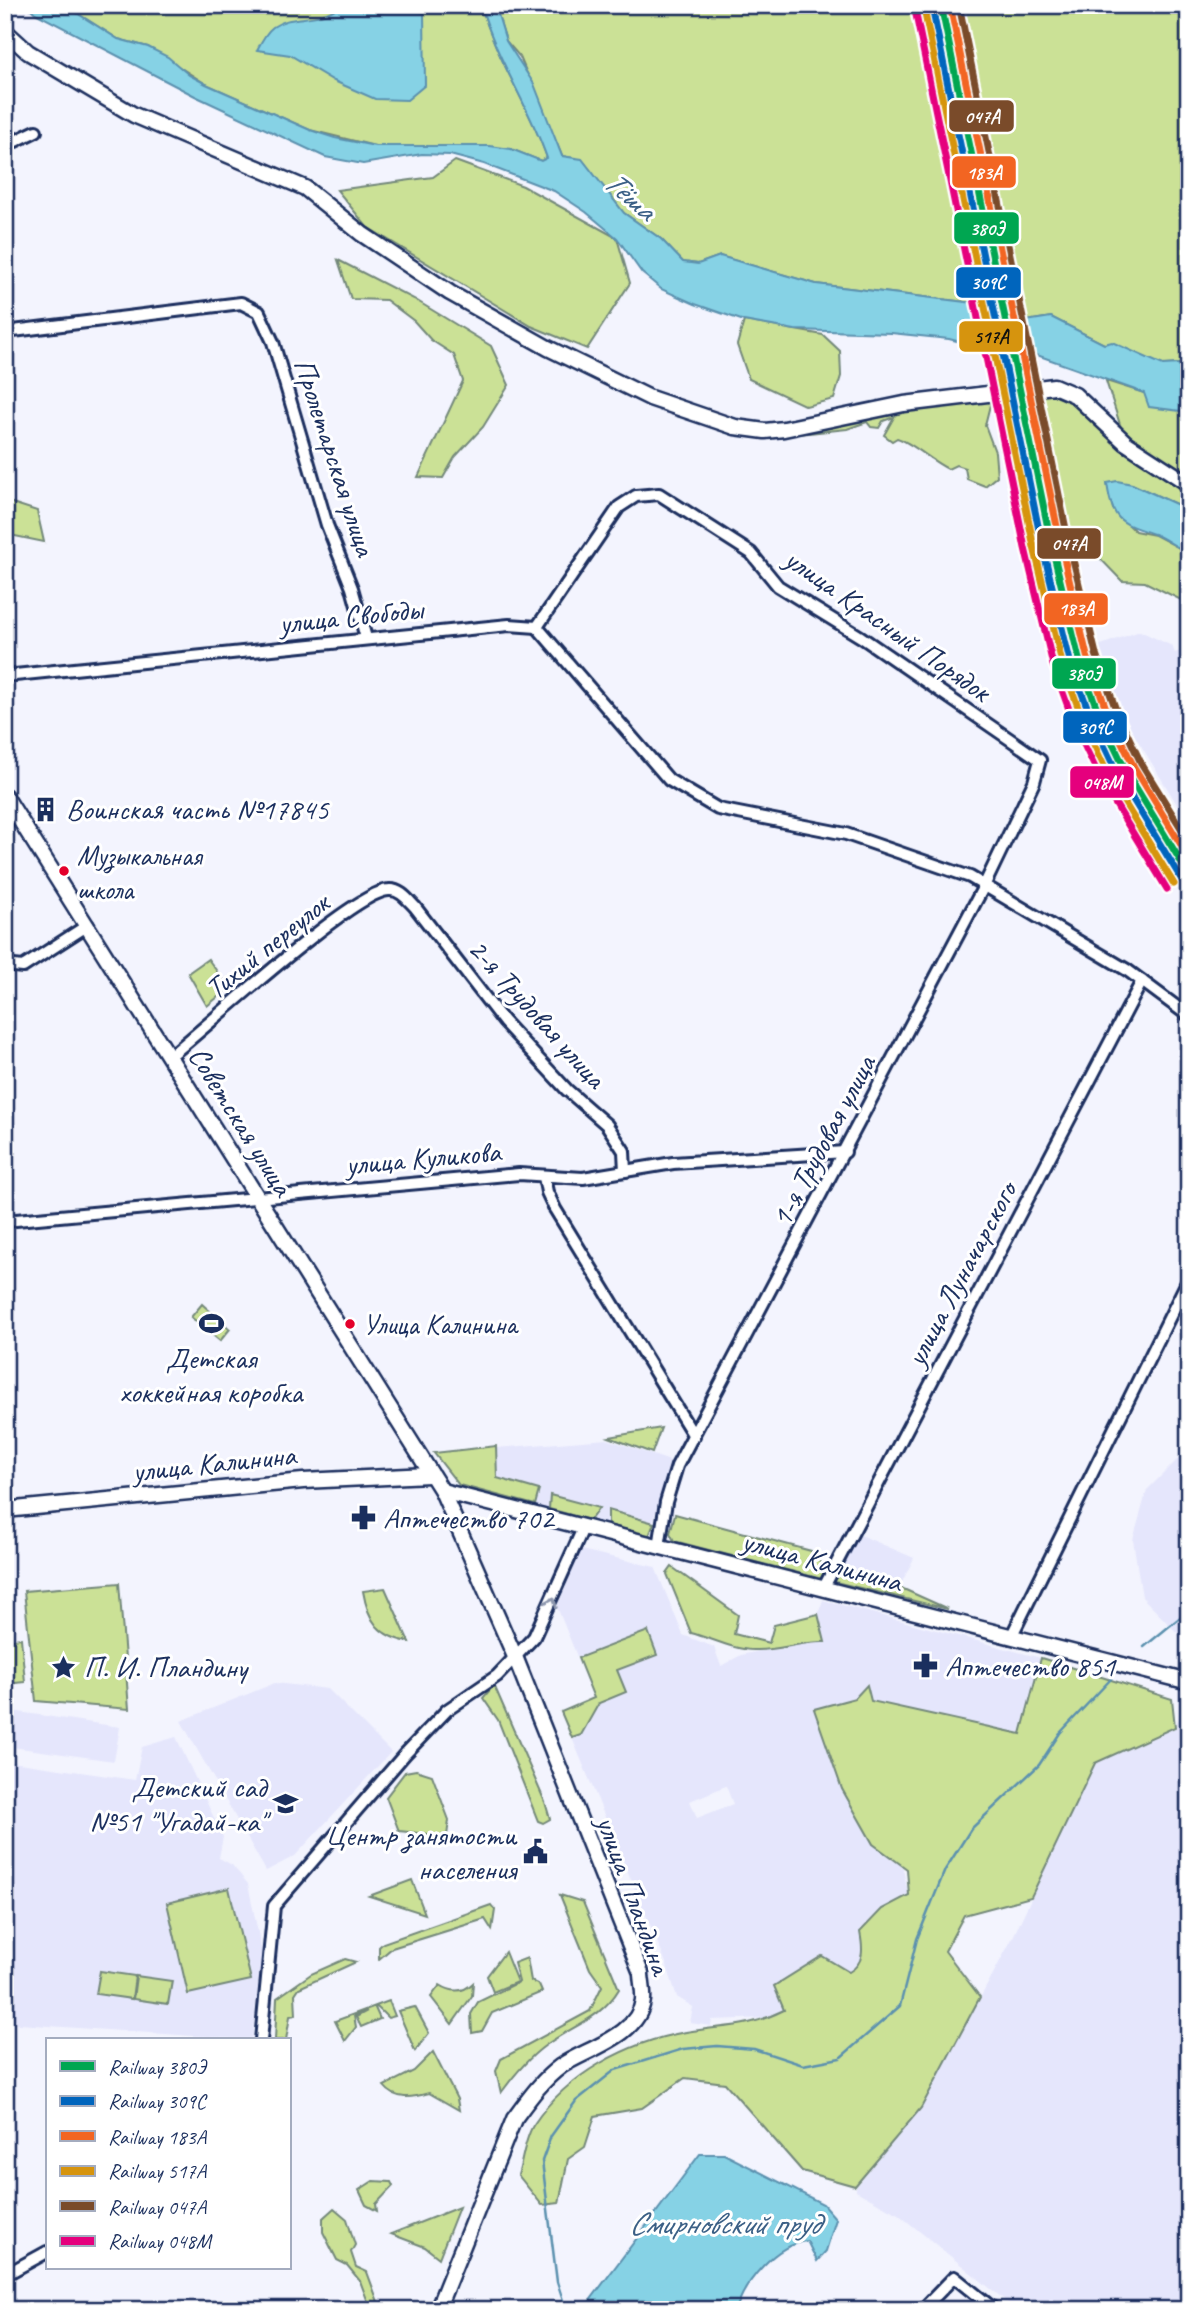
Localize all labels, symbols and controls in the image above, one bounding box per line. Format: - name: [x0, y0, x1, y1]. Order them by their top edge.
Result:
- line badge: 047А: [948, 99, 1015, 133]
- text: 047А: [964, 105, 1001, 129]
- line badge: 183А: [951, 155, 1017, 189]
- water label: Тёша: [595, 161, 667, 231]
- text: 183А: [966, 161, 1003, 185]
- line badge: 380Э: [953, 211, 1020, 245]
- text: 380Э: [969, 217, 1007, 241]
- line badge: 309С: [955, 266, 1022, 299]
- text: 309С: [971, 271, 1008, 295]
- line badge: 517А: [958, 320, 1024, 353]
- text: 517А: [974, 325, 1010, 349]
- street label: Пролетарская улица: [285, 354, 385, 562]
- line badge: 047А: [1036, 527, 1102, 560]
- text: 047А: [1051, 532, 1088, 556]
- street label: улица Красный Порядок: [776, 539, 1000, 711]
- street label: улица Свободы: [275, 589, 427, 643]
- line badge: 183А: [1043, 592, 1109, 626]
- text: 183А: [1058, 597, 1095, 621]
- line badge: 380Э: [1051, 657, 1117, 690]
- text: 380Э: [1066, 662, 1104, 686]
- line badge: 309С: [1062, 710, 1128, 744]
- text: 309С: [1078, 716, 1115, 740]
- line badge: 048М: [1069, 765, 1135, 799]
- text: 048М: [1082, 771, 1124, 795]
- place label: Воинская часть №17845: [66, 790, 330, 828]
- building icon: Воинская часть №17845: [32, 795, 60, 823]
- place label: Музыкальная школа: [77, 838, 204, 907]
- marker: Музыкальная школа: [57, 864, 71, 878]
- street label: Тихий переулок: [197, 883, 339, 1008]
- street label: 2-я Трудовая улица: [460, 930, 616, 1097]
- street label: Советская улица: [180, 1039, 303, 1204]
- street label: 1-я Трудовая улица: [762, 1047, 885, 1233]
- street label: улица Куликова: [342, 1132, 504, 1184]
- street label: улица Луначарского: [896, 1172, 1027, 1374]
- place label: Улица Калинина: [363, 1307, 519, 1342]
- sports icon: Детская хоккейная коробка: [197, 1309, 225, 1337]
- marker: Улица Калинина: [343, 1317, 357, 1331]
- place label: Детская хоккейная коробка: [120, 1339, 304, 1411]
- street label: улица Калинина: [129, 1435, 299, 1491]
- place label: Аптечество 702: [383, 1499, 556, 1537]
- pharmacy icon: Аптечество 702: [349, 1504, 377, 1532]
- street label: улица Калинина: [736, 1521, 908, 1601]
- one-way arrow: [544, 1597, 558, 1609]
- place label: Аптечество 851: [945, 1647, 1117, 1685]
- place label: П. И. Пландину: [84, 1648, 250, 1686]
- pharmacy icon: Аптечество 851: [911, 1652, 939, 1680]
- place icon: П. И. Пландину: [50, 1653, 78, 1681]
- place label: Детский сад №51 "Угадай-ка": [89, 1768, 272, 1840]
- school or university icon: Детский сад №51 "Угадай-ка": [272, 1790, 300, 1818]
- street label: улица Пландина: [587, 1809, 681, 1982]
- place label: Центр занятости населения: [325, 1816, 519, 1888]
- public building icon: Центр занятости населения: [522, 1838, 550, 1866]
- legend: [46, 2038, 290, 2270]
- text: Railway 380Э: [108, 2054, 208, 2080]
- text: Railway 309С: [108, 2088, 208, 2114]
- text: Railway 183А: [108, 2124, 208, 2150]
- text: Railway 517А: [108, 2158, 208, 2184]
- text: Railway 047А: [108, 2194, 208, 2220]
- water label: Смирновский пруд: [629, 2203, 826, 2244]
- text: Railway 048М: [108, 2228, 213, 2254]

